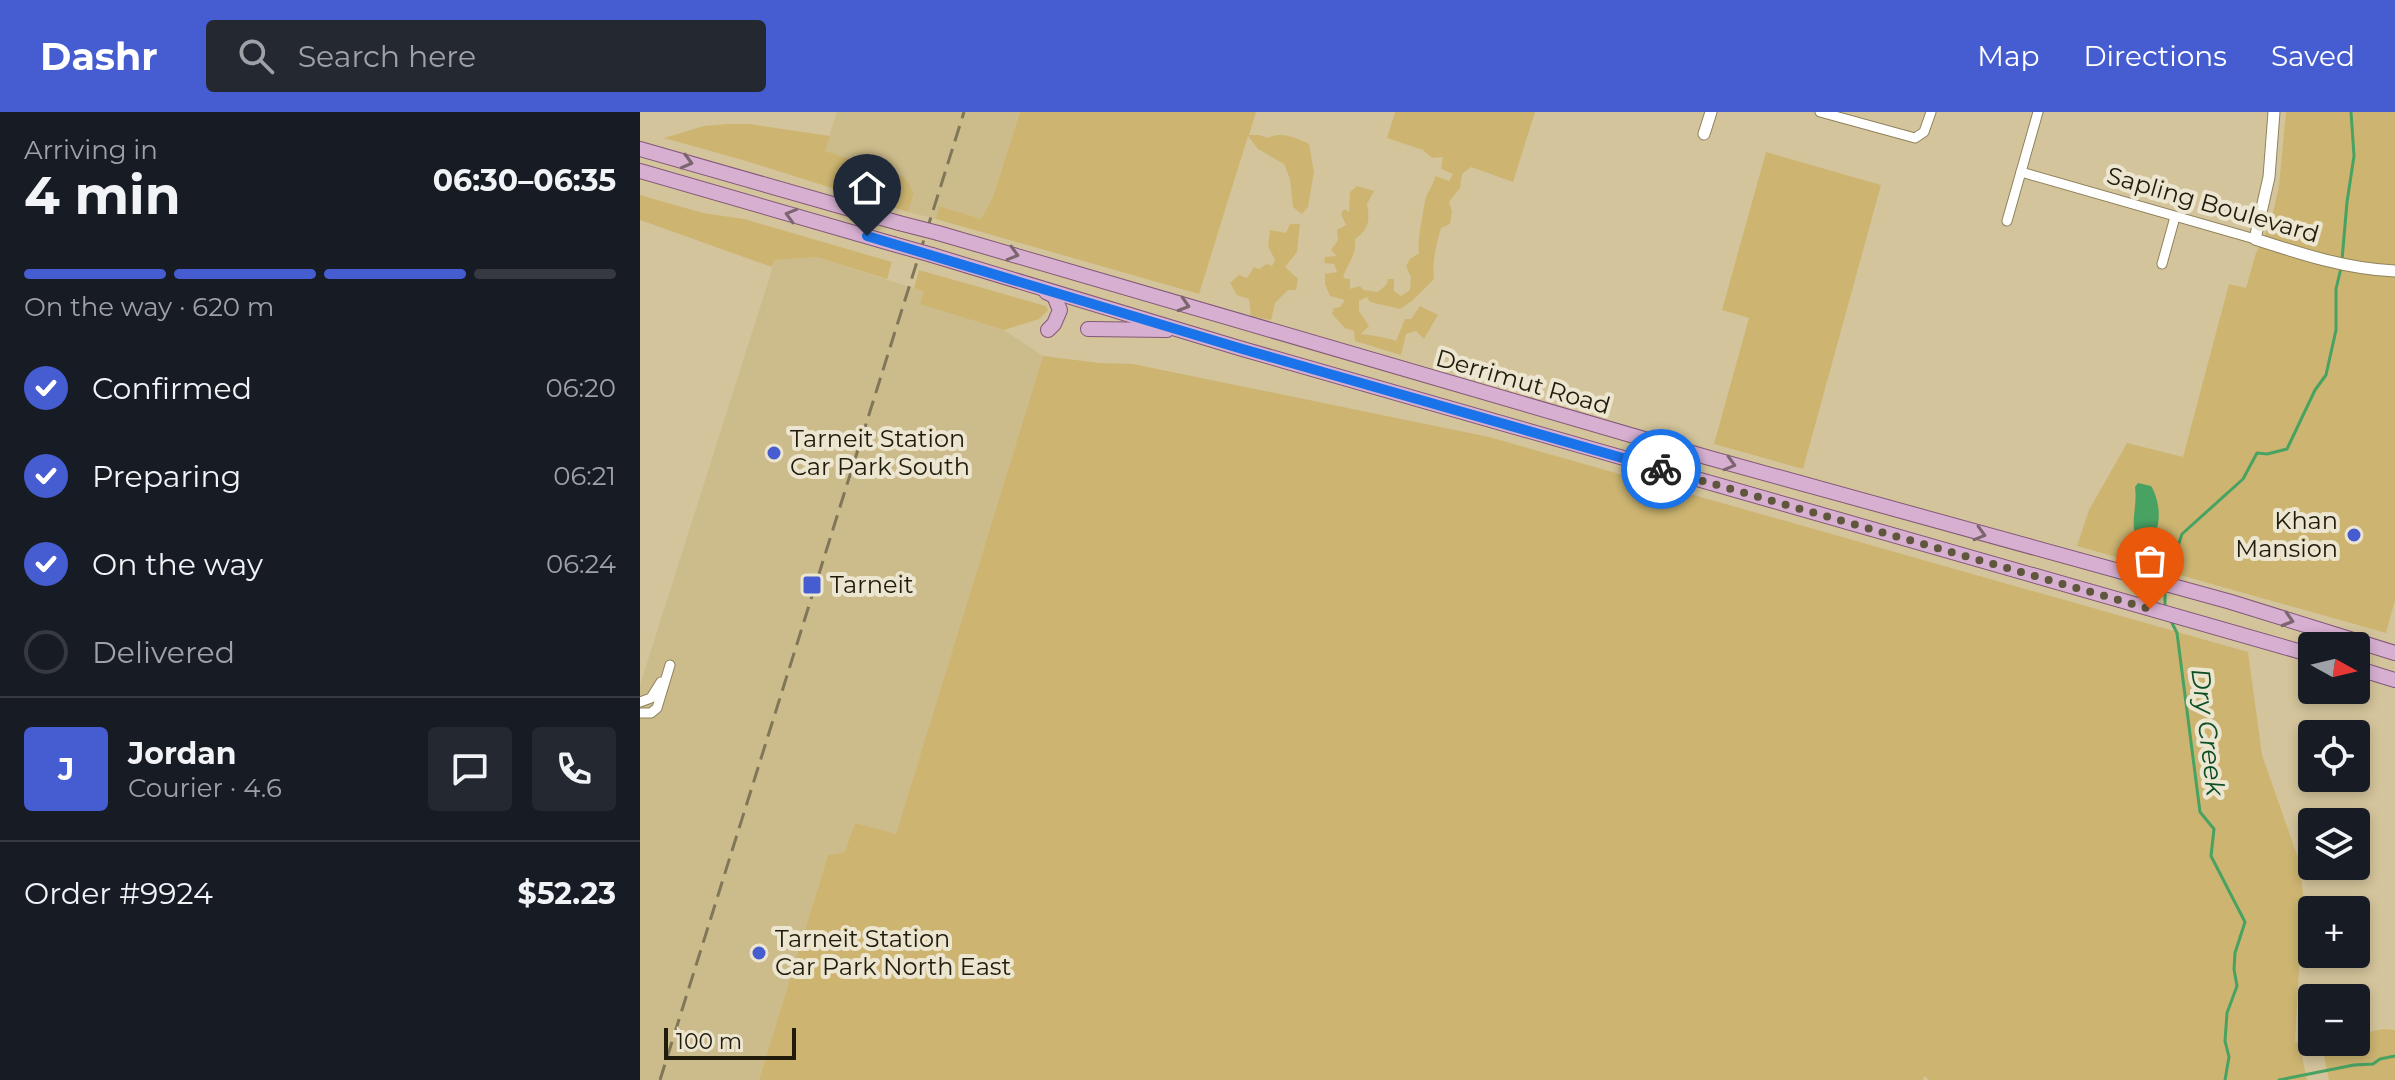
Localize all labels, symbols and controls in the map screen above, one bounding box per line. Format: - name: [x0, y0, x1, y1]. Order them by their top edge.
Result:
- search box: [206, 20, 766, 92]
- text: Dashr: [40, 33, 158, 80]
- icon: search: [234, 34, 278, 78]
- text: Search here: [298, 38, 476, 75]
- text: Map: [1977, 39, 2039, 73]
- text: Directions: [2083, 39, 2227, 73]
- text: Saved: [2271, 39, 2355, 73]
- text: Arriving in: [24, 134, 158, 166]
- one-way arrow: [679, 153, 693, 170]
- pin: [833, 154, 901, 236]
- street label: Sapling Boulevard: [2104, 160, 2323, 249]
- text: 06:30–06:35: [433, 162, 616, 199]
- text: 4 min: [24, 164, 181, 227]
- icon: home: [845, 166, 889, 210]
- one-way arrow: [785, 207, 799, 224]
- one-way arrow: [1006, 245, 1020, 262]
- text: On the way · 620 m: [24, 291, 274, 323]
- one-way arrow: [1177, 296, 1191, 312]
- street label: Derrimut Road: [1433, 343, 1614, 420]
- icon: check: [24, 366, 68, 410]
- text: Confirmed: [92, 370, 252, 407]
- text: 06:20: [546, 372, 616, 404]
- place label: Tarneit Station Car Park South: [790, 424, 970, 481]
- courier: [1621, 429, 1701, 509]
- marker: Tarneit Station Car Park South: [765, 444, 783, 462]
- icon: bike: [1639, 447, 1683, 491]
- icon: check: [24, 454, 68, 498]
- one-way arrow: [1722, 455, 1736, 471]
- text: Preparing: [92, 458, 241, 495]
- text: 06:21: [553, 460, 616, 492]
- place label: Khan Mansion: [2235, 506, 2338, 563]
- one-way arrow: [1973, 525, 1987, 541]
- marker: Khan Mansion: [2345, 526, 2363, 544]
- pin: [2116, 527, 2184, 609]
- icon: bag: [2128, 539, 2172, 583]
- icon: check: [24, 542, 68, 586]
- text: On the way: [92, 546, 263, 583]
- text: 06:24: [546, 548, 616, 580]
- place label: Tarneit: [830, 570, 914, 599]
- marker: Tarneit: [801, 574, 823, 596]
- one-way arrow: [2281, 611, 2294, 627]
- north arrow: [2298, 632, 2370, 704]
- map controls: [2298, 632, 2370, 1056]
- text: Delivered: [92, 634, 235, 671]
- water label: Dry Creek: [2184, 666, 2232, 799]
- button: locate: [2298, 720, 2370, 792]
- button: chat: [428, 727, 512, 811]
- button: phone: [532, 727, 616, 811]
- text: Jordan: [128, 735, 237, 772]
- text: J: [58, 751, 74, 788]
- text: Courier · 4.6: [128, 772, 282, 804]
- button: layers: [2298, 808, 2370, 880]
- text: Order #9924: [24, 875, 213, 912]
- text: $52.23: [518, 875, 616, 912]
- button: +: [2298, 896, 2370, 968]
- place label: Tarneit Station Car Park North East: [775, 924, 1012, 981]
- marker: Tarneit Station Car Park North East: [750, 944, 768, 962]
- button: −: [2298, 984, 2370, 1056]
- scale bar: [664, 1024, 796, 1060]
- text: 100 m: [676, 1028, 742, 1055]

